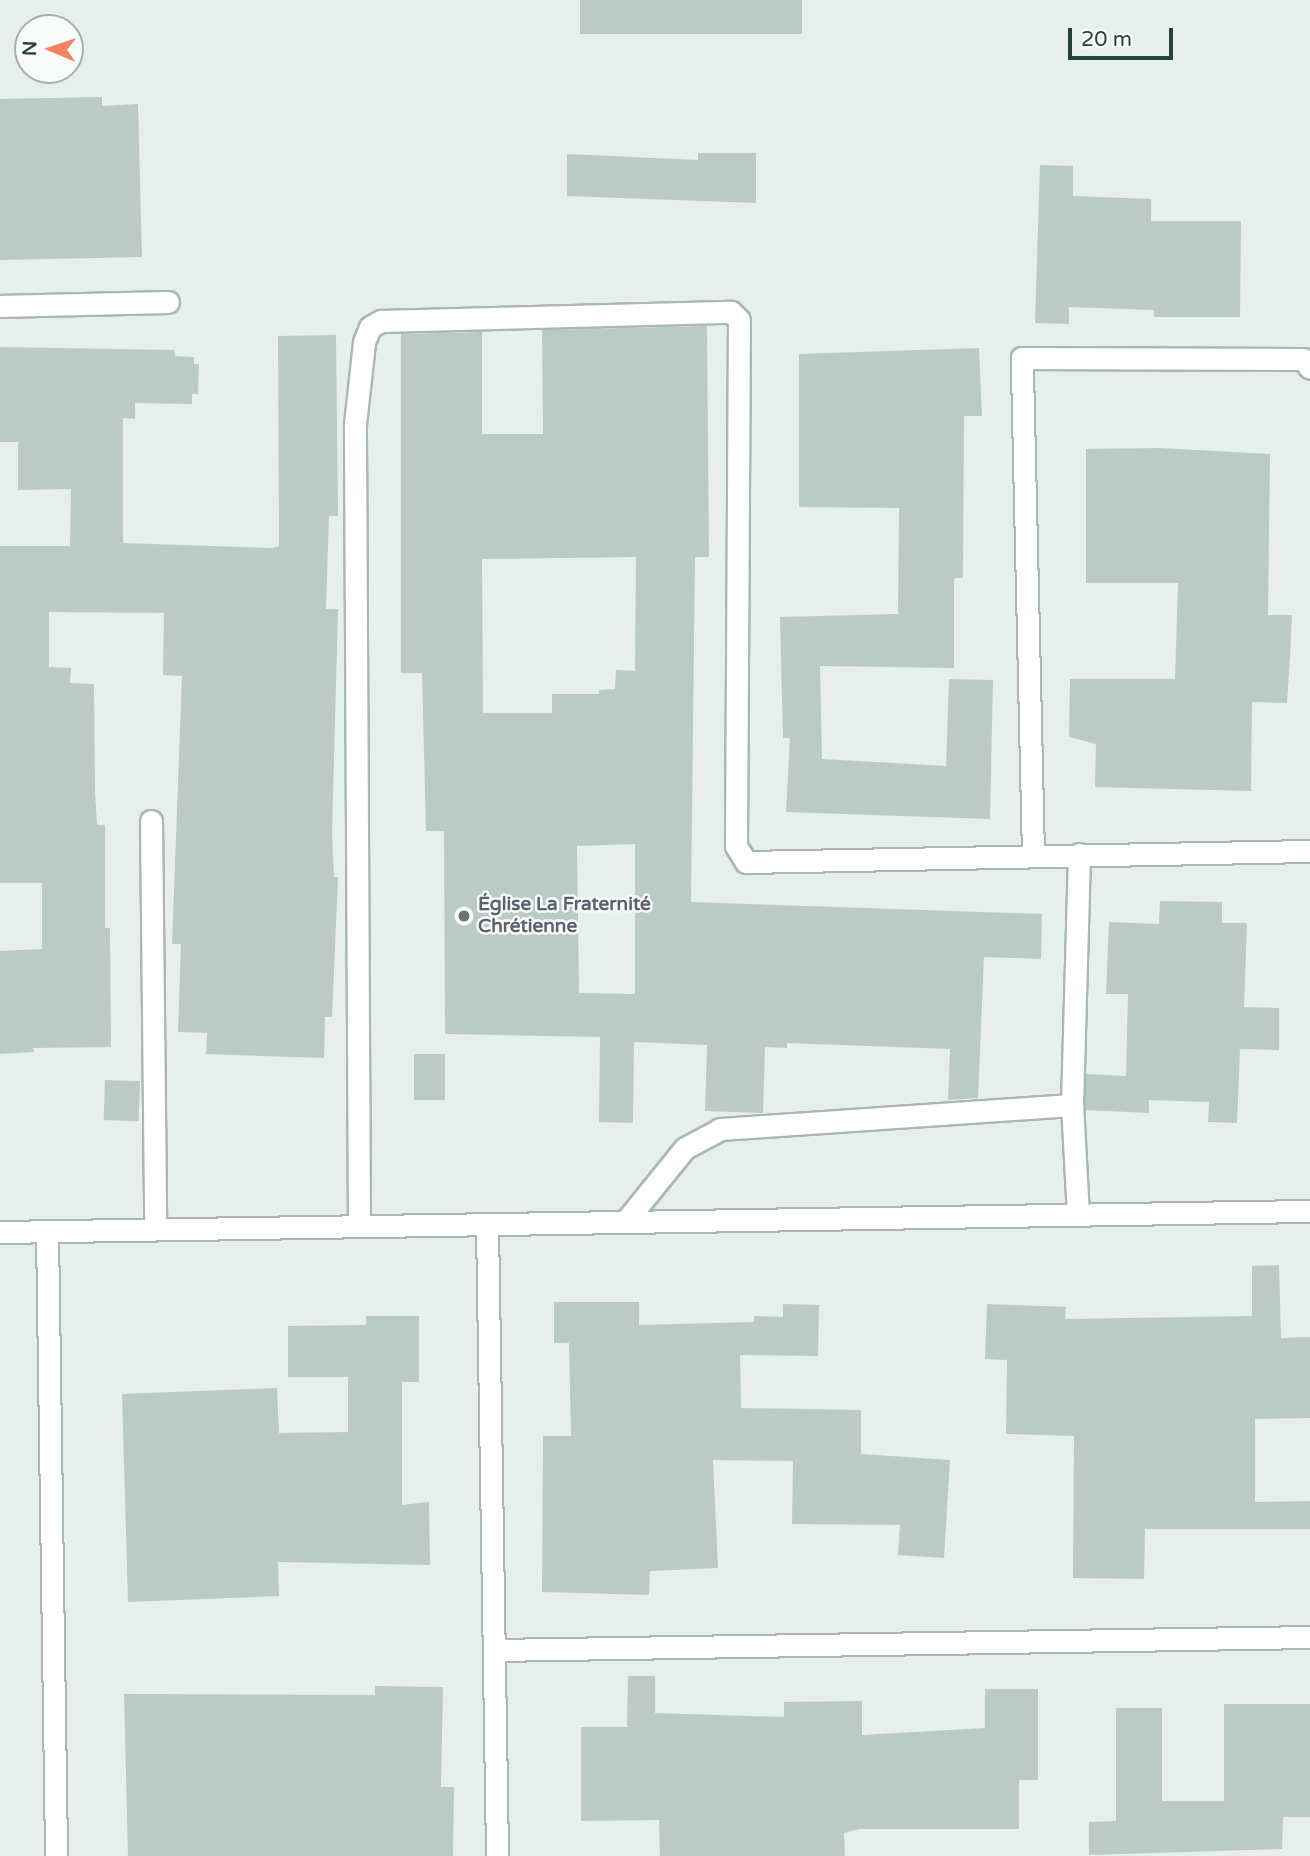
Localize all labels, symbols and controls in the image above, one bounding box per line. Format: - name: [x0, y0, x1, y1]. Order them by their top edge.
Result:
- north arrow: [14, 14, 84, 84]
- scale bar: [1072, 14, 1177, 58]
- text: 20 m: [1081, 27, 1132, 52]
- text: N: [19, 40, 41, 56]
- place label: Église La Fraternité Chrétienne: [478, 894, 651, 938]
- marker: Église La Fraternité Chrétienne: [456, 908, 472, 924]

